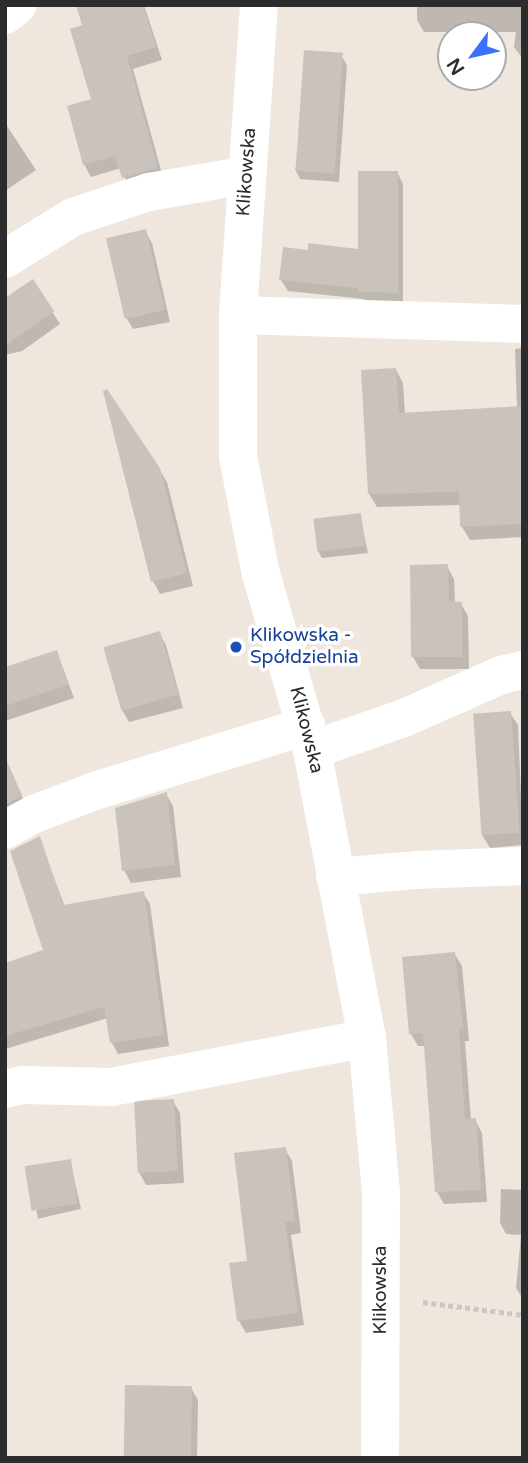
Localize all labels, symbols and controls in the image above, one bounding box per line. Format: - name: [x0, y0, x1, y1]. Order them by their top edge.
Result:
- north arrow: [437, 21, 507, 91]
- text: N: [443, 54, 469, 79]
- street label: Klikowska: [233, 127, 261, 217]
- place label: Klikowska - Spółdzielnia: [250, 625, 359, 669]
- marker: Klikowska - Spółdzielnia: [228, 639, 244, 655]
- street label: Klikowska: [284, 684, 328, 776]
- street label: Klikowska: [370, 1246, 392, 1334]

